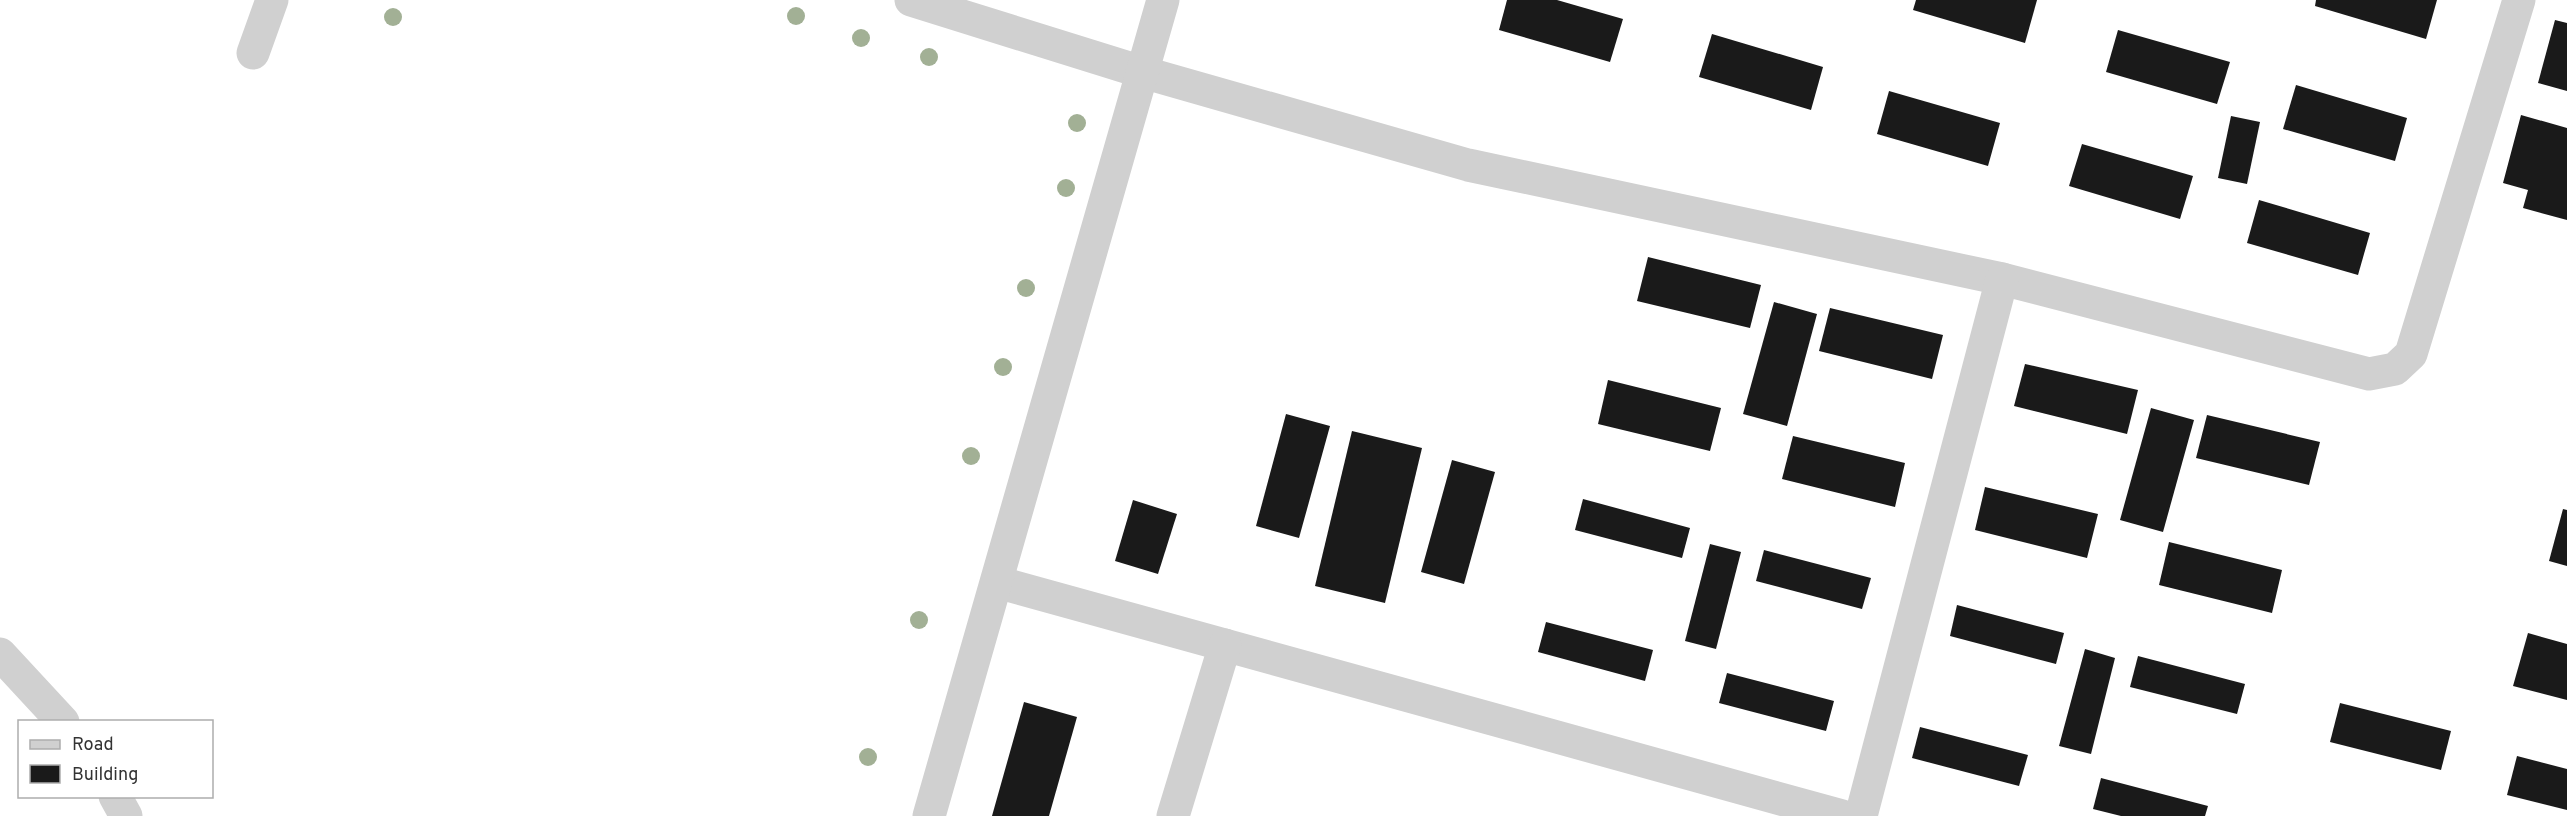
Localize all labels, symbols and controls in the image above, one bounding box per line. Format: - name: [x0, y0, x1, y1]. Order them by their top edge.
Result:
- legend: [18, 720, 213, 798]
- text: Road: [72, 734, 114, 757]
- text: Building: [72, 764, 138, 787]

